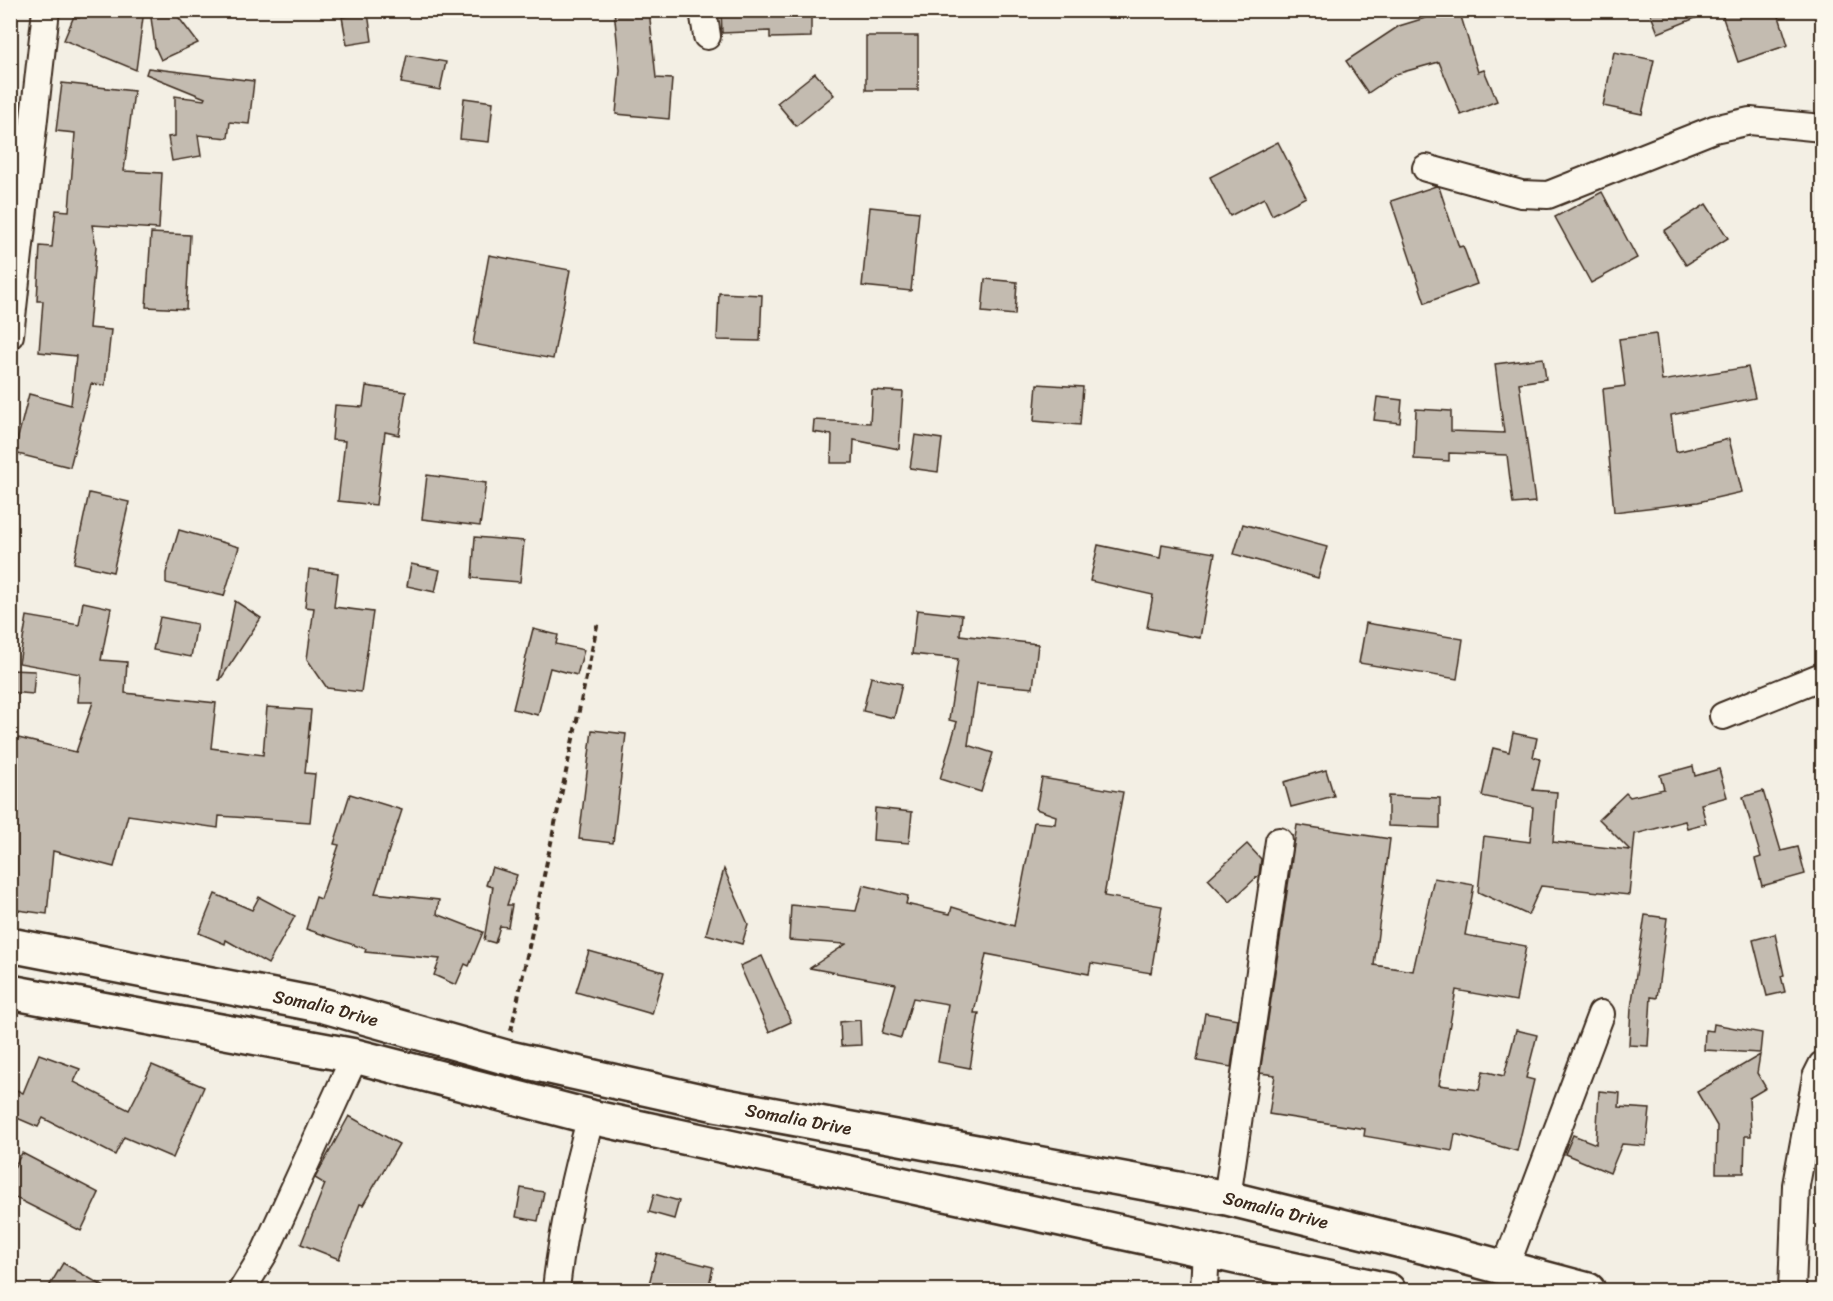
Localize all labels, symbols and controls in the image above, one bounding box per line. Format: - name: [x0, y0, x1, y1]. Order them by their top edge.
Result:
- street label: Somalia Drive: [270, 980, 382, 1036]
- street label: Somalia Drive: [743, 1094, 854, 1145]
- street label: Somalia Drive: [1220, 1182, 1332, 1239]

